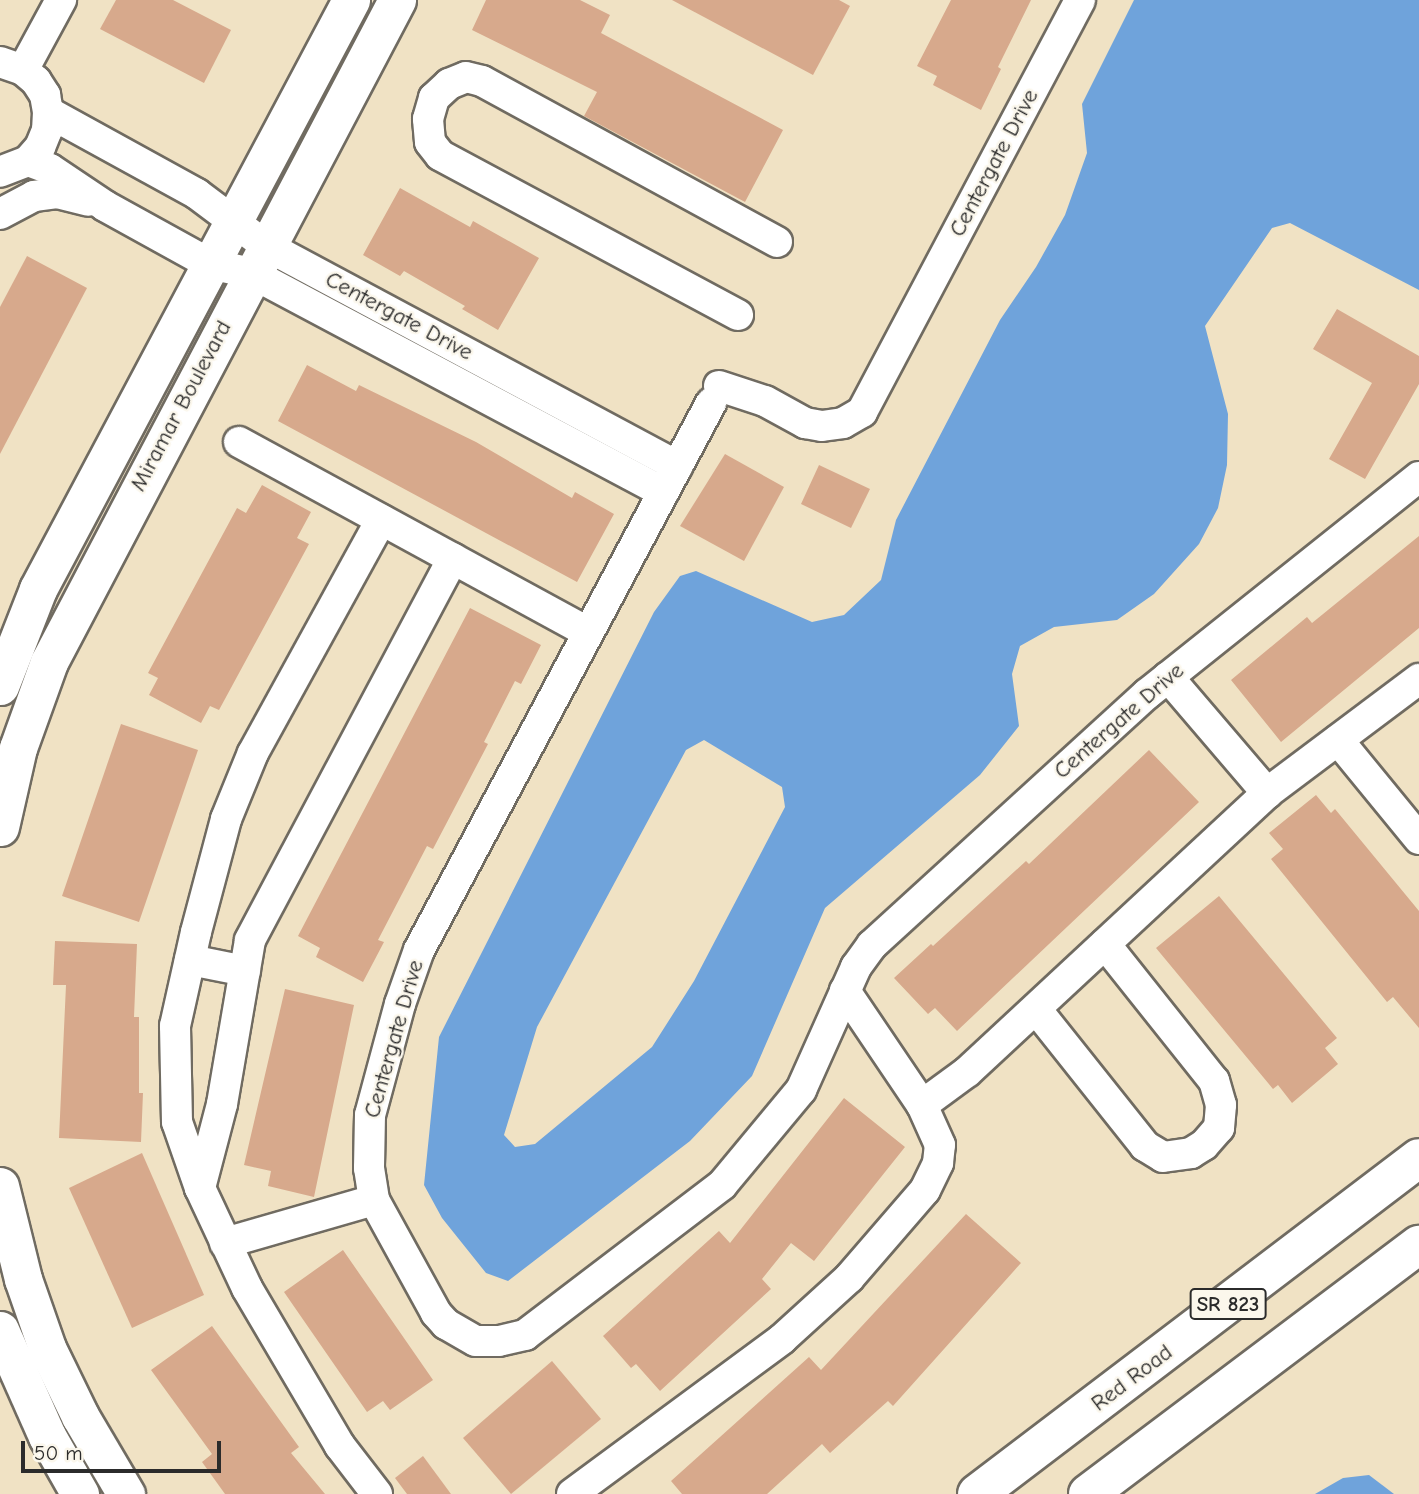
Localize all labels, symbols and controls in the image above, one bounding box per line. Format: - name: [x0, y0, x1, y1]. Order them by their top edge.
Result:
- street label: Centergate Drive: [944, 85, 1044, 241]
- street label: Centergate Drive: [321, 266, 477, 366]
- street label: Miramar Boulevard: [124, 316, 238, 496]
- street label: Centergate Drive: [1048, 657, 1190, 785]
- street label: Centergate Drive: [358, 957, 430, 1121]
- road number: SR 823: [1190, 1286, 1266, 1322]
- street label: Red Road: [1086, 1339, 1178, 1417]
- scale bar: [24, 1428, 224, 1472]
- text: 50 m: [34, 1441, 83, 1465]

